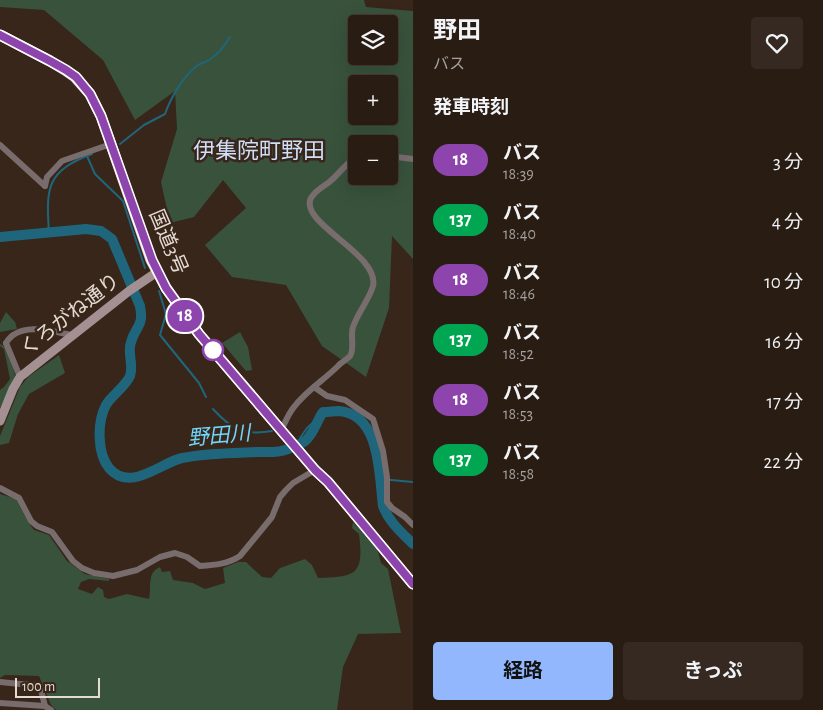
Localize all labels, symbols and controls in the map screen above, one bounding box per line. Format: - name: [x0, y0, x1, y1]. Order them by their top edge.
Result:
- map controls: [348, 15, 398, 185]
- button: layers: [348, 15, 398, 65]
- button: heart: [751, 17, 803, 69]
- text: 野田: [433, 19, 481, 43]
- text: バス: [433, 56, 465, 72]
- button: +: [348, 75, 398, 125]
- text: 発車時刻: [433, 98, 509, 117]
- button: −: [348, 135, 398, 185]
- district label: 伊集院町野田: [193, 139, 325, 162]
- text: バス: [503, 144, 541, 163]
- text: 18: [453, 151, 468, 169]
- text: 3 分: [773, 153, 803, 172]
- text: 18:39: [503, 166, 534, 182]
- text: バス: [503, 204, 541, 223]
- street label: 国道3号: [145, 206, 191, 277]
- text: 137: [449, 211, 472, 229]
- text: 4 分: [772, 213, 803, 232]
- text: 18:40: [503, 226, 536, 242]
- text: バス: [503, 264, 541, 283]
- street label: くろがね通り: [16, 269, 123, 360]
- text: 18: [453, 271, 468, 289]
- text: 10 分: [764, 273, 803, 292]
- text: 18:46: [503, 286, 535, 302]
- line badge: 18: [162, 300, 208, 332]
- text: 18: [177, 307, 193, 325]
- text: バス: [503, 324, 541, 343]
- text: 137: [449, 331, 472, 349]
- text: 16 分: [765, 333, 803, 352]
- unlabelled marker: [202, 339, 224, 361]
- text: 18:52: [503, 346, 534, 362]
- text: バス: [503, 384, 541, 403]
- text: 18: [453, 391, 468, 409]
- text: 17 分: [766, 393, 803, 412]
- text: 18:53: [503, 406, 533, 422]
- water label: 野田川: [187, 423, 253, 449]
- text: バス: [503, 444, 541, 463]
- text: 137: [449, 451, 472, 469]
- text: 22 分: [764, 453, 803, 472]
- text: 18:58: [503, 466, 534, 482]
- button: 経路: [433, 642, 613, 700]
- button: きっぷ: [623, 642, 803, 700]
- scale bar: [15, 675, 100, 698]
- text: 100 m: [22, 680, 55, 694]

